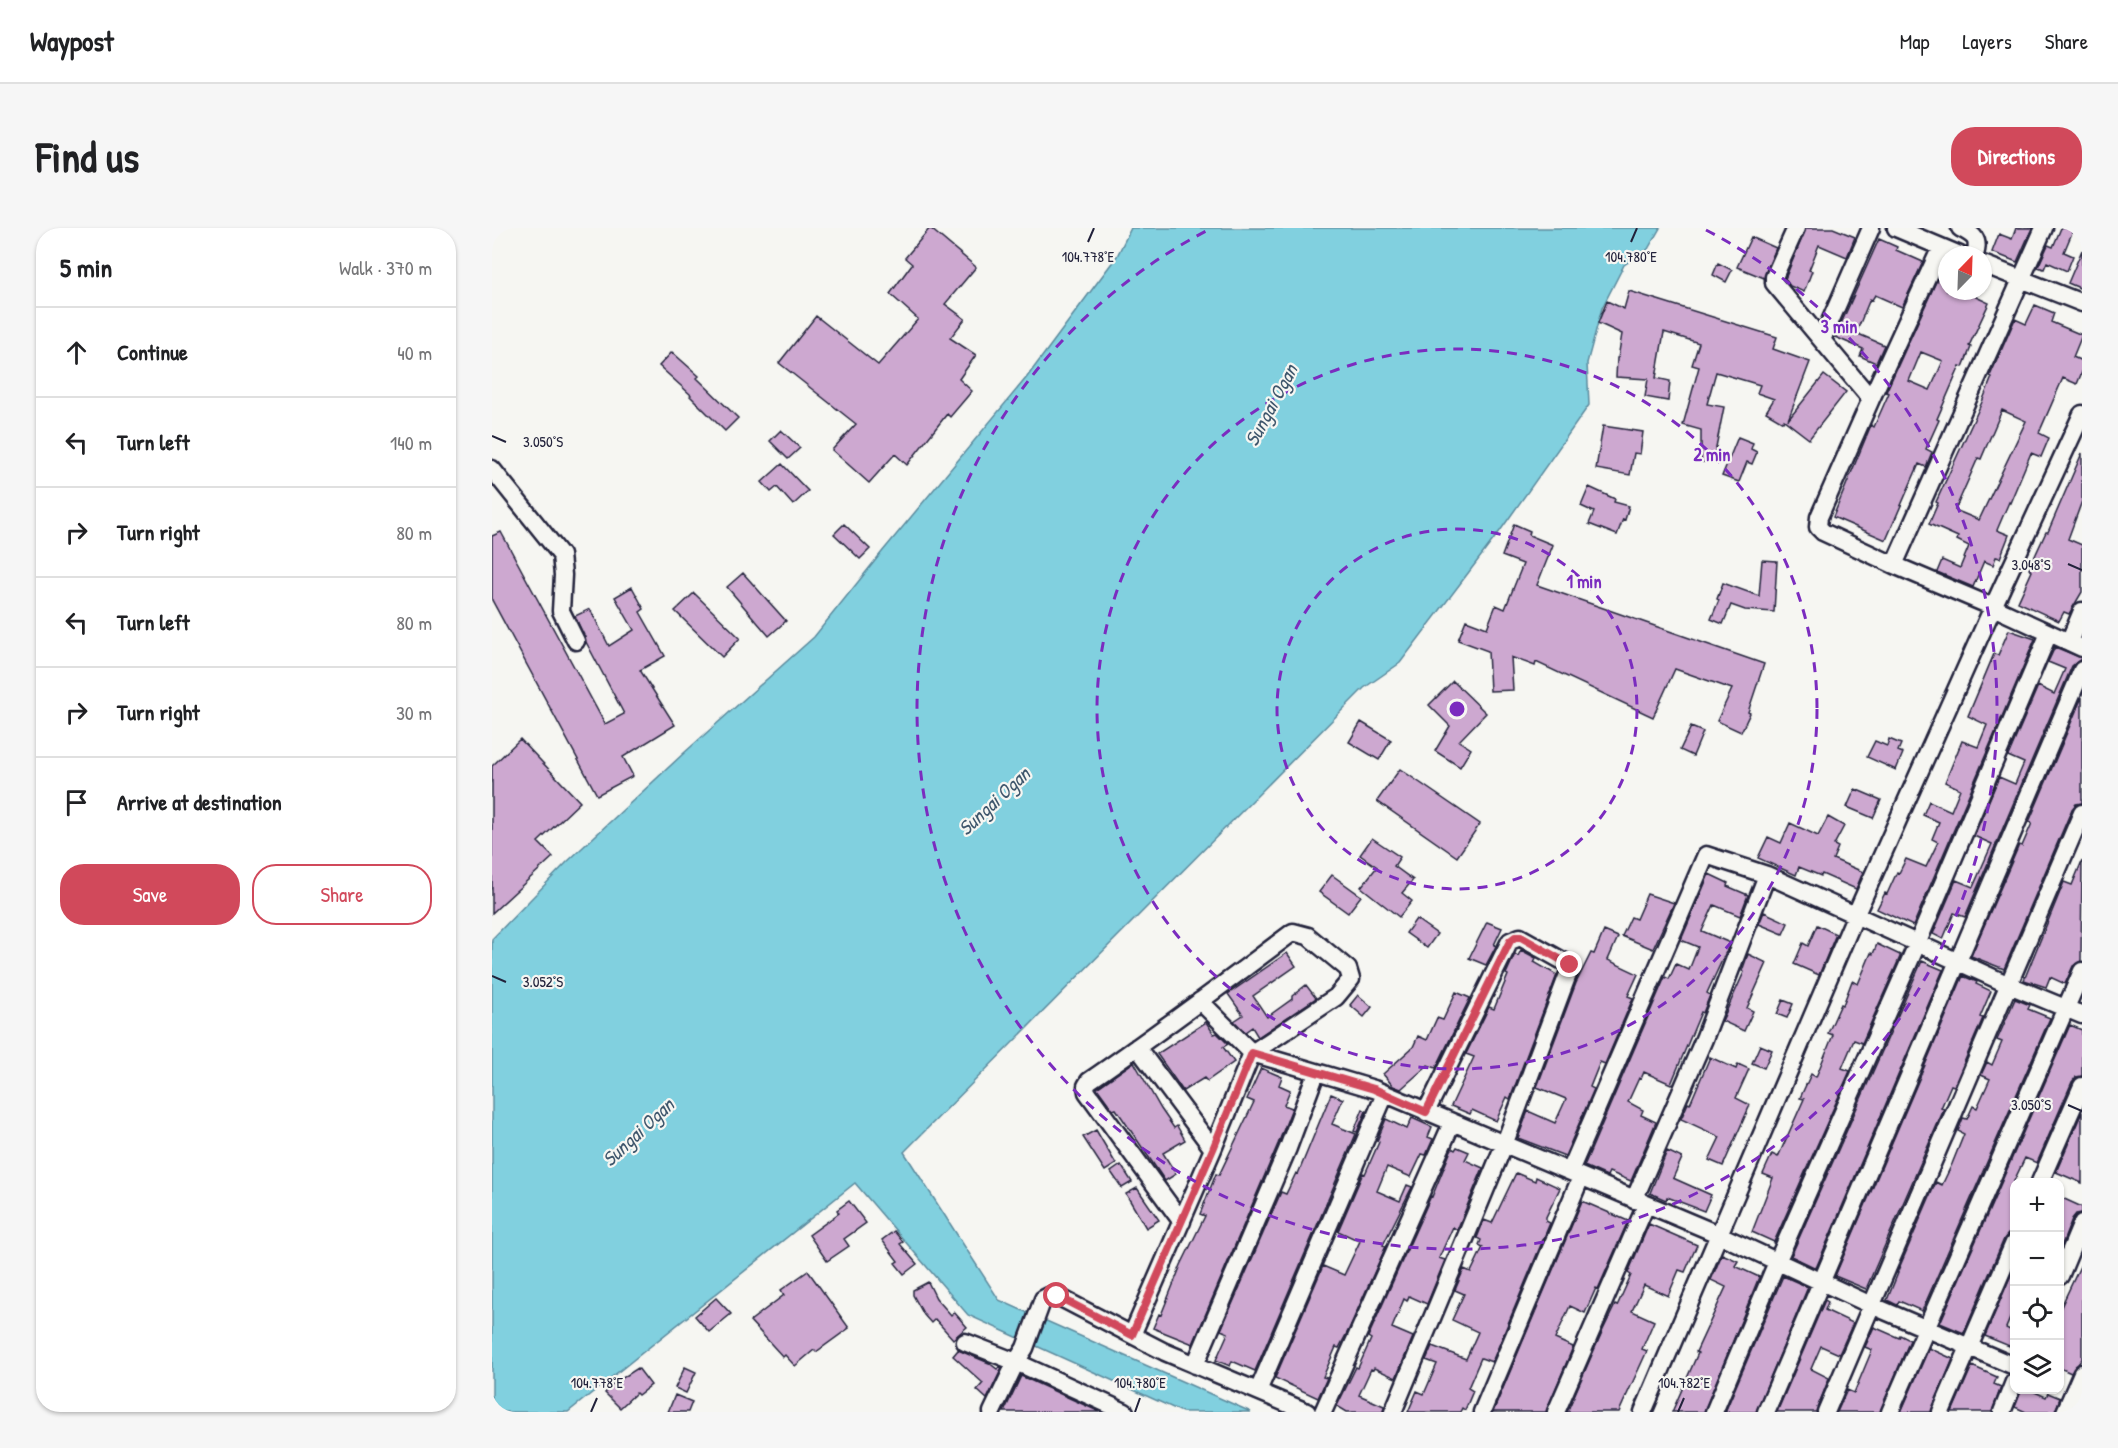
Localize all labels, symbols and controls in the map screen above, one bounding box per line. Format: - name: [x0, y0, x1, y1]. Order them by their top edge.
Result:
- text: Waypost: [30, 22, 114, 60]
- text: Map: [1900, 27, 1929, 56]
- text: Layers: [1962, 27, 2012, 56]
- text: Share: [2045, 27, 2088, 56]
- button: Directions: [1951, 127, 2082, 186]
- text: Find us: [36, 128, 139, 185]
- text: 104.778°E: [1062, 246, 1115, 267]
- text: 104.780°E: [1605, 246, 1657, 267]
- north arrow: [1938, 246, 1992, 300]
- text: 5 min: [60, 250, 112, 285]
- text: Walk · 370 m: [339, 254, 432, 281]
- text: 3 min: [1821, 314, 1857, 339]
- icon: ahead: [60, 336, 93, 369]
- text: Continue: [117, 337, 188, 367]
- text: 40 m: [397, 339, 432, 366]
- water label: Sungai Ogan: [1238, 357, 1305, 451]
- icon: left: [60, 426, 93, 459]
- text: Turn left: [117, 427, 190, 457]
- text: 140 m: [390, 429, 432, 456]
- text: 3.050°S: [523, 431, 563, 452]
- text: 2 min: [1694, 442, 1730, 467]
- icon: right: [60, 516, 93, 549]
- text: Turn right: [117, 517, 200, 547]
- text: 80 m: [396, 519, 432, 546]
- text: 3.048°S: [2011, 554, 2051, 575]
- text: 1 min: [1566, 569, 1602, 594]
- icon: left: [60, 606, 93, 639]
- text: Turn left: [117, 607, 190, 637]
- text: 80 m: [396, 609, 432, 636]
- icon: right: [60, 696, 93, 729]
- text: Turn right: [117, 697, 200, 727]
- text: 30 m: [396, 699, 432, 726]
- centre of rings: [1447, 699, 1467, 719]
- water label: Sungai Ogan: [952, 759, 1037, 842]
- icon: arrive: [60, 786, 93, 819]
- text: Arrive at destination: [117, 787, 282, 817]
- button: Save: [60, 864, 240, 925]
- button: Share: [252, 864, 432, 925]
- route end: [1556, 951, 1582, 977]
- text: 3.052°S: [523, 971, 563, 992]
- water label: Sungai Ogan: [596, 1090, 681, 1173]
- text: 3.050°S: [2011, 1094, 2051, 1115]
- map controls: [2010, 1178, 2064, 1394]
- button: +: [2010, 1178, 2064, 1232]
- button: −: [2010, 1232, 2064, 1286]
- route start: [1043, 1282, 1069, 1308]
- button: locate: [2010, 1286, 2064, 1340]
- button: layers: [2010, 1340, 2064, 1394]
- text: 104.778°E: [571, 1372, 624, 1393]
- text: 104.780°E: [1114, 1372, 1166, 1393]
- text: 104.782°E: [1658, 1372, 1710, 1393]

